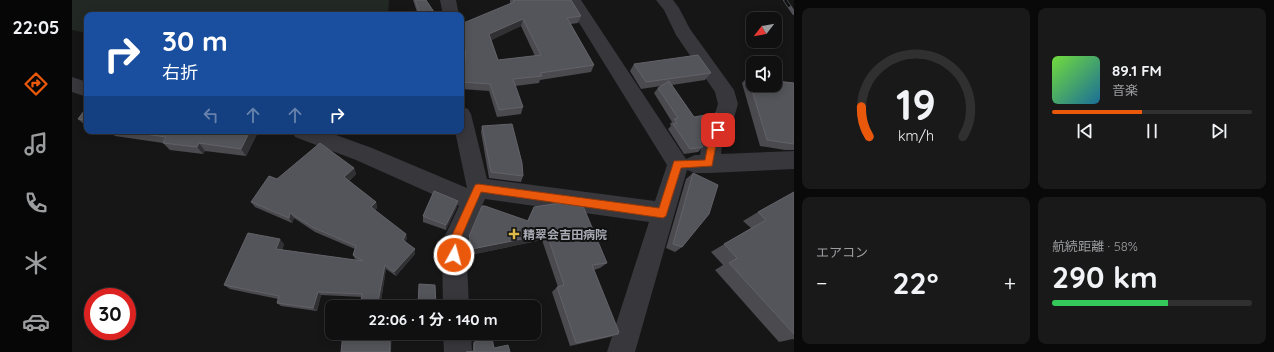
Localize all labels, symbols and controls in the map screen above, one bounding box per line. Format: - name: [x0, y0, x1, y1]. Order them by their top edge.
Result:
- north arrow: [746, 12, 782, 48]
- map controls: [746, 12, 782, 92]
- text: 22:05: [13, 16, 59, 39]
- text: 30 m: [162, 23, 228, 58]
- icon: right: [96, 28, 148, 80]
- button: sound: [746, 56, 782, 92]
- text: 右折: [162, 61, 198, 84]
- text: 89.1 FM: [1112, 61, 1162, 80]
- icon: directions: [22, 70, 50, 98]
- text: 19: [896, 77, 936, 129]
- text: 音楽: [1112, 82, 1138, 98]
- icon: left: [200, 104, 222, 126]
- icon: ahead: [242, 104, 264, 126]
- icon: ahead: [284, 104, 306, 126]
- icon: right: [326, 104, 348, 126]
- pin: [701, 113, 735, 147]
- icon: arrive: [707, 119, 729, 141]
- icon: previous: [1074, 120, 1096, 142]
- icon: pause: [1141, 120, 1163, 142]
- icon: next: [1208, 120, 1230, 142]
- text: km/h: [898, 126, 934, 144]
- icon: music: [22, 130, 50, 158]
- icon: phone: [22, 189, 50, 217]
- place label: 精翠会吉田病院: [523, 227, 607, 242]
- marker: 精翠会吉田病院: [508, 228, 520, 240]
- position arrow: [433, 234, 475, 276]
- text: 航続距離 · 58%: [1052, 238, 1138, 254]
- text: エアコン: [816, 244, 868, 260]
- icon: climate: [22, 249, 50, 277]
- text: 290 km: [1052, 258, 1158, 296]
- text: 22°: [893, 264, 938, 302]
- text: −: [816, 269, 827, 297]
- text: +: [1004, 269, 1016, 297]
- speed limit sign: 30: [84, 288, 136, 340]
- icon: car: [22, 308, 50, 336]
- text: 22:06 · 1 分 · 140 m: [368, 310, 498, 329]

